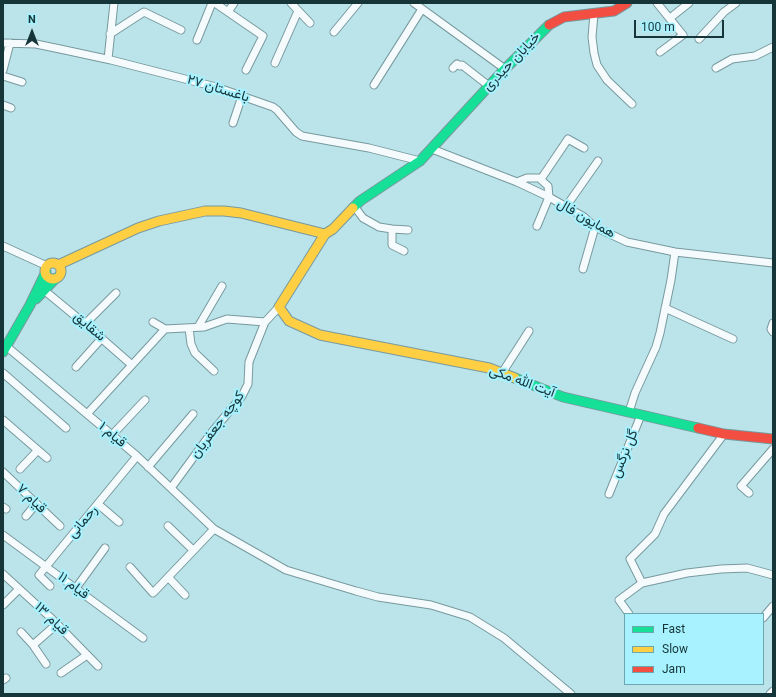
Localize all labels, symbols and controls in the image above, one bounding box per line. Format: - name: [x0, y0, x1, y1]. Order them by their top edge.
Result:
- north arrow: [12, 12, 52, 52]
- scale bar: [636, 12, 726, 38]
- text: N: [28, 13, 36, 26]
- text: 100 m: [641, 20, 675, 34]
- street label: خیابان حیدری: [480, 29, 544, 95]
- street label: باغستان ۲۷: [185, 72, 251, 106]
- street label: همایون فال: [554, 196, 618, 242]
- street label: شقایق: [69, 309, 109, 345]
- street label: آیت الله مکی: [487, 362, 557, 402]
- street label: کوچه جعفریان: [187, 388, 249, 462]
- street label: قیام ۱: [95, 419, 129, 451]
- street label: گل نرگس: [608, 427, 642, 481]
- street label: قیام ۷: [13, 481, 49, 517]
- street label: رحمانی: [64, 502, 102, 542]
- street label: قیام ۱۱: [54, 569, 92, 603]
- street label: قیام ۱۳: [31, 599, 71, 639]
- legend: [624, 613, 764, 685]
- text: Fast: [662, 622, 685, 636]
- text: Slow: [662, 642, 688, 656]
- text: Jam: [662, 662, 686, 676]

